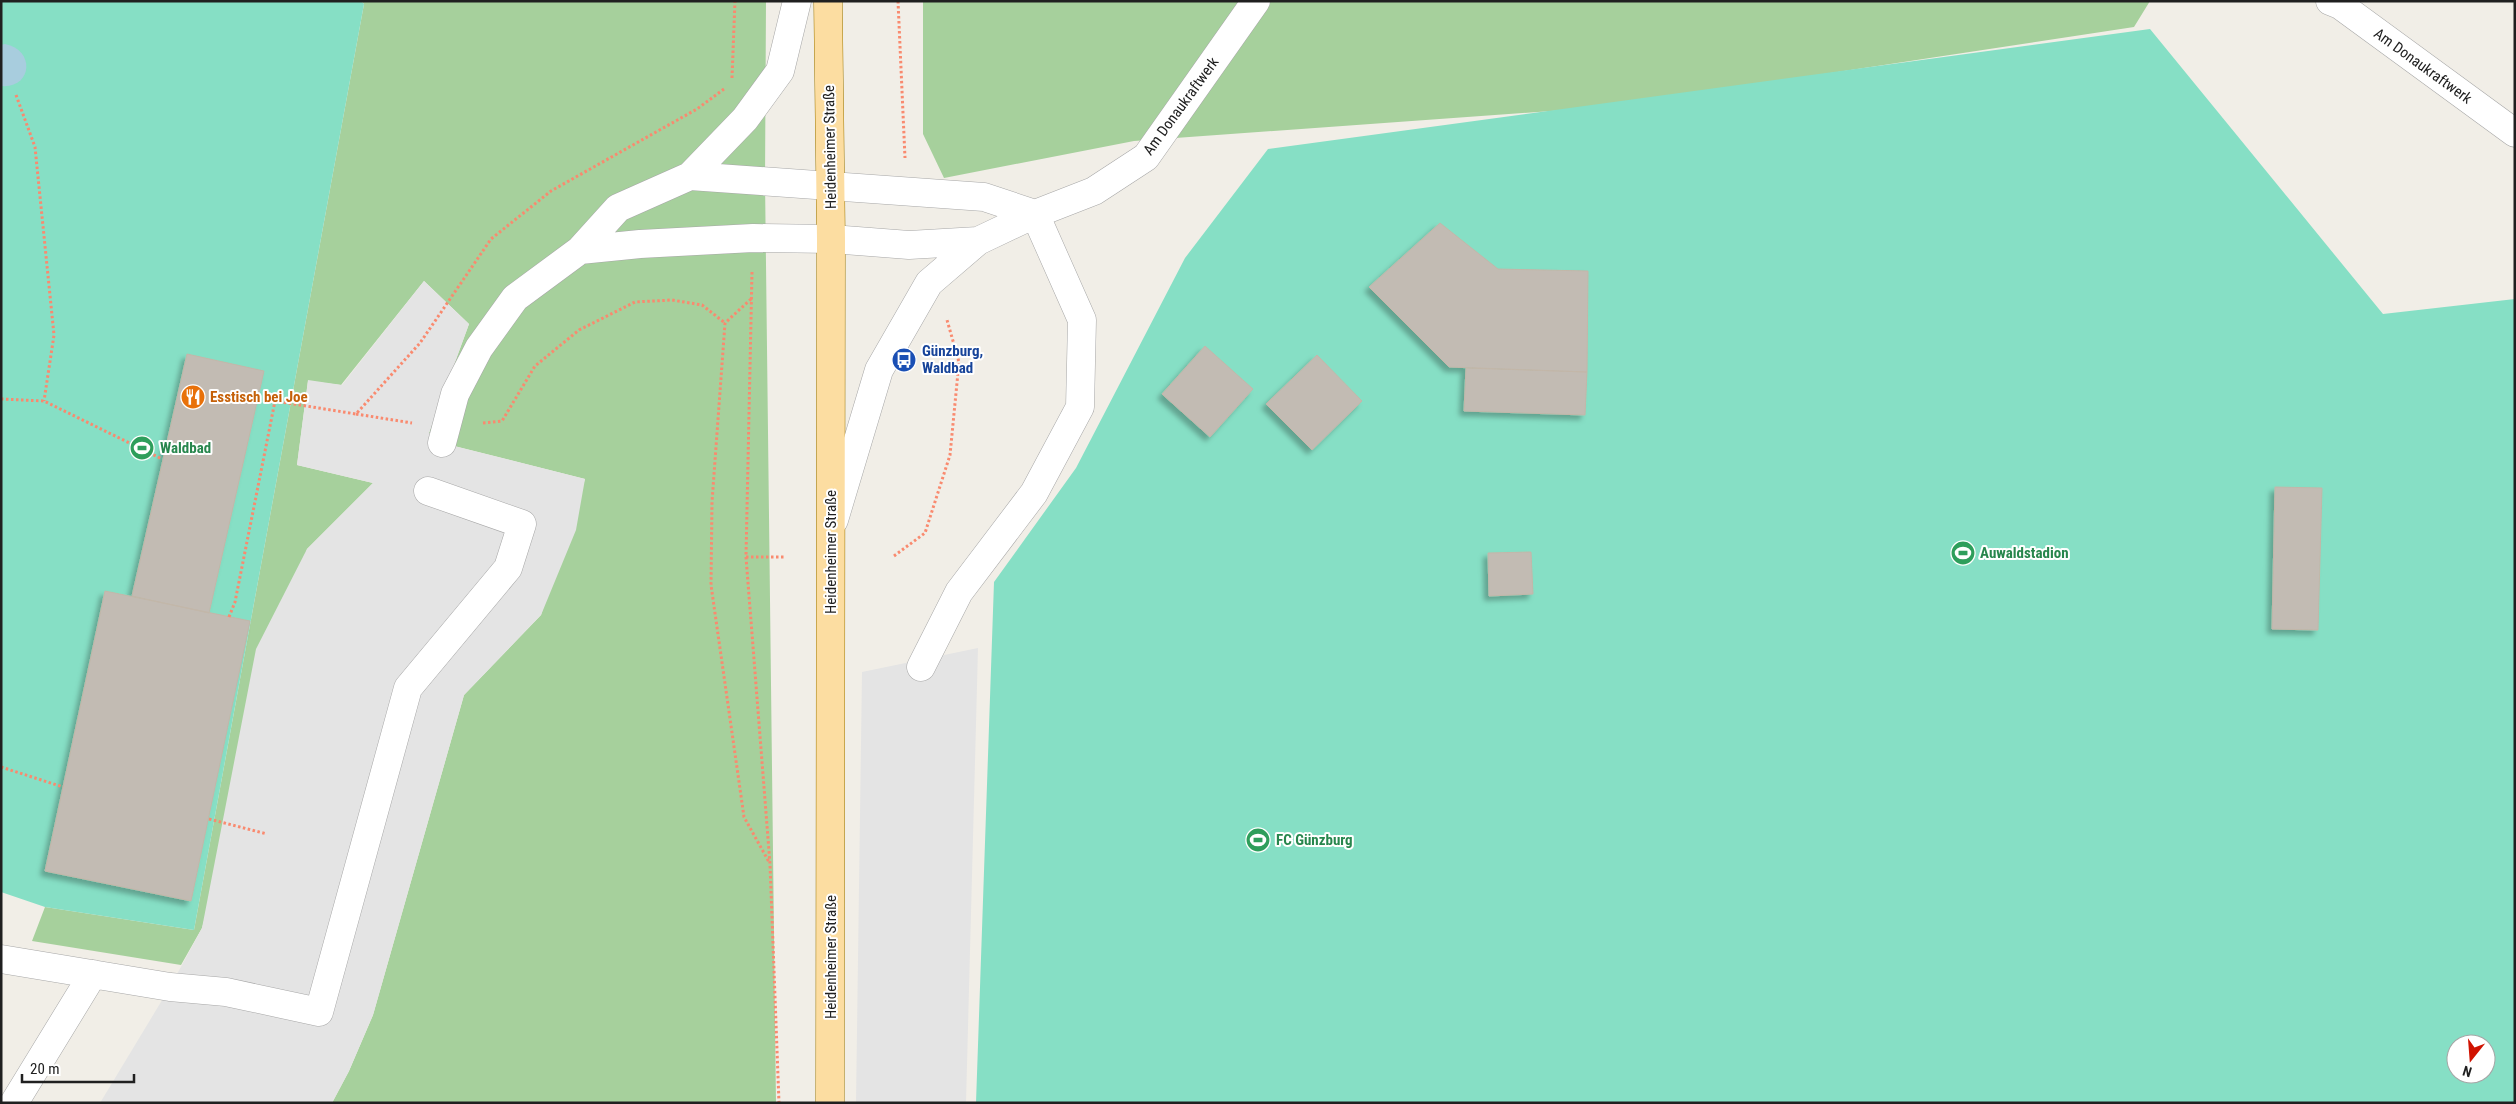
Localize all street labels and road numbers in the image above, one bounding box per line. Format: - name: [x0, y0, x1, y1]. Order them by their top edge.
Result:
- street label: Am Donaukraftwerk: [2371, 24, 2476, 108]
- street label: Am Donaukraftwerk: [1139, 53, 1223, 158]
- street label: Heidenheimer Straße: [820, 85, 840, 209]
- street label: Heidenheimer Straße: [822, 490, 840, 614]
- street label: Heidenheimer Straße: [822, 895, 840, 1019]

